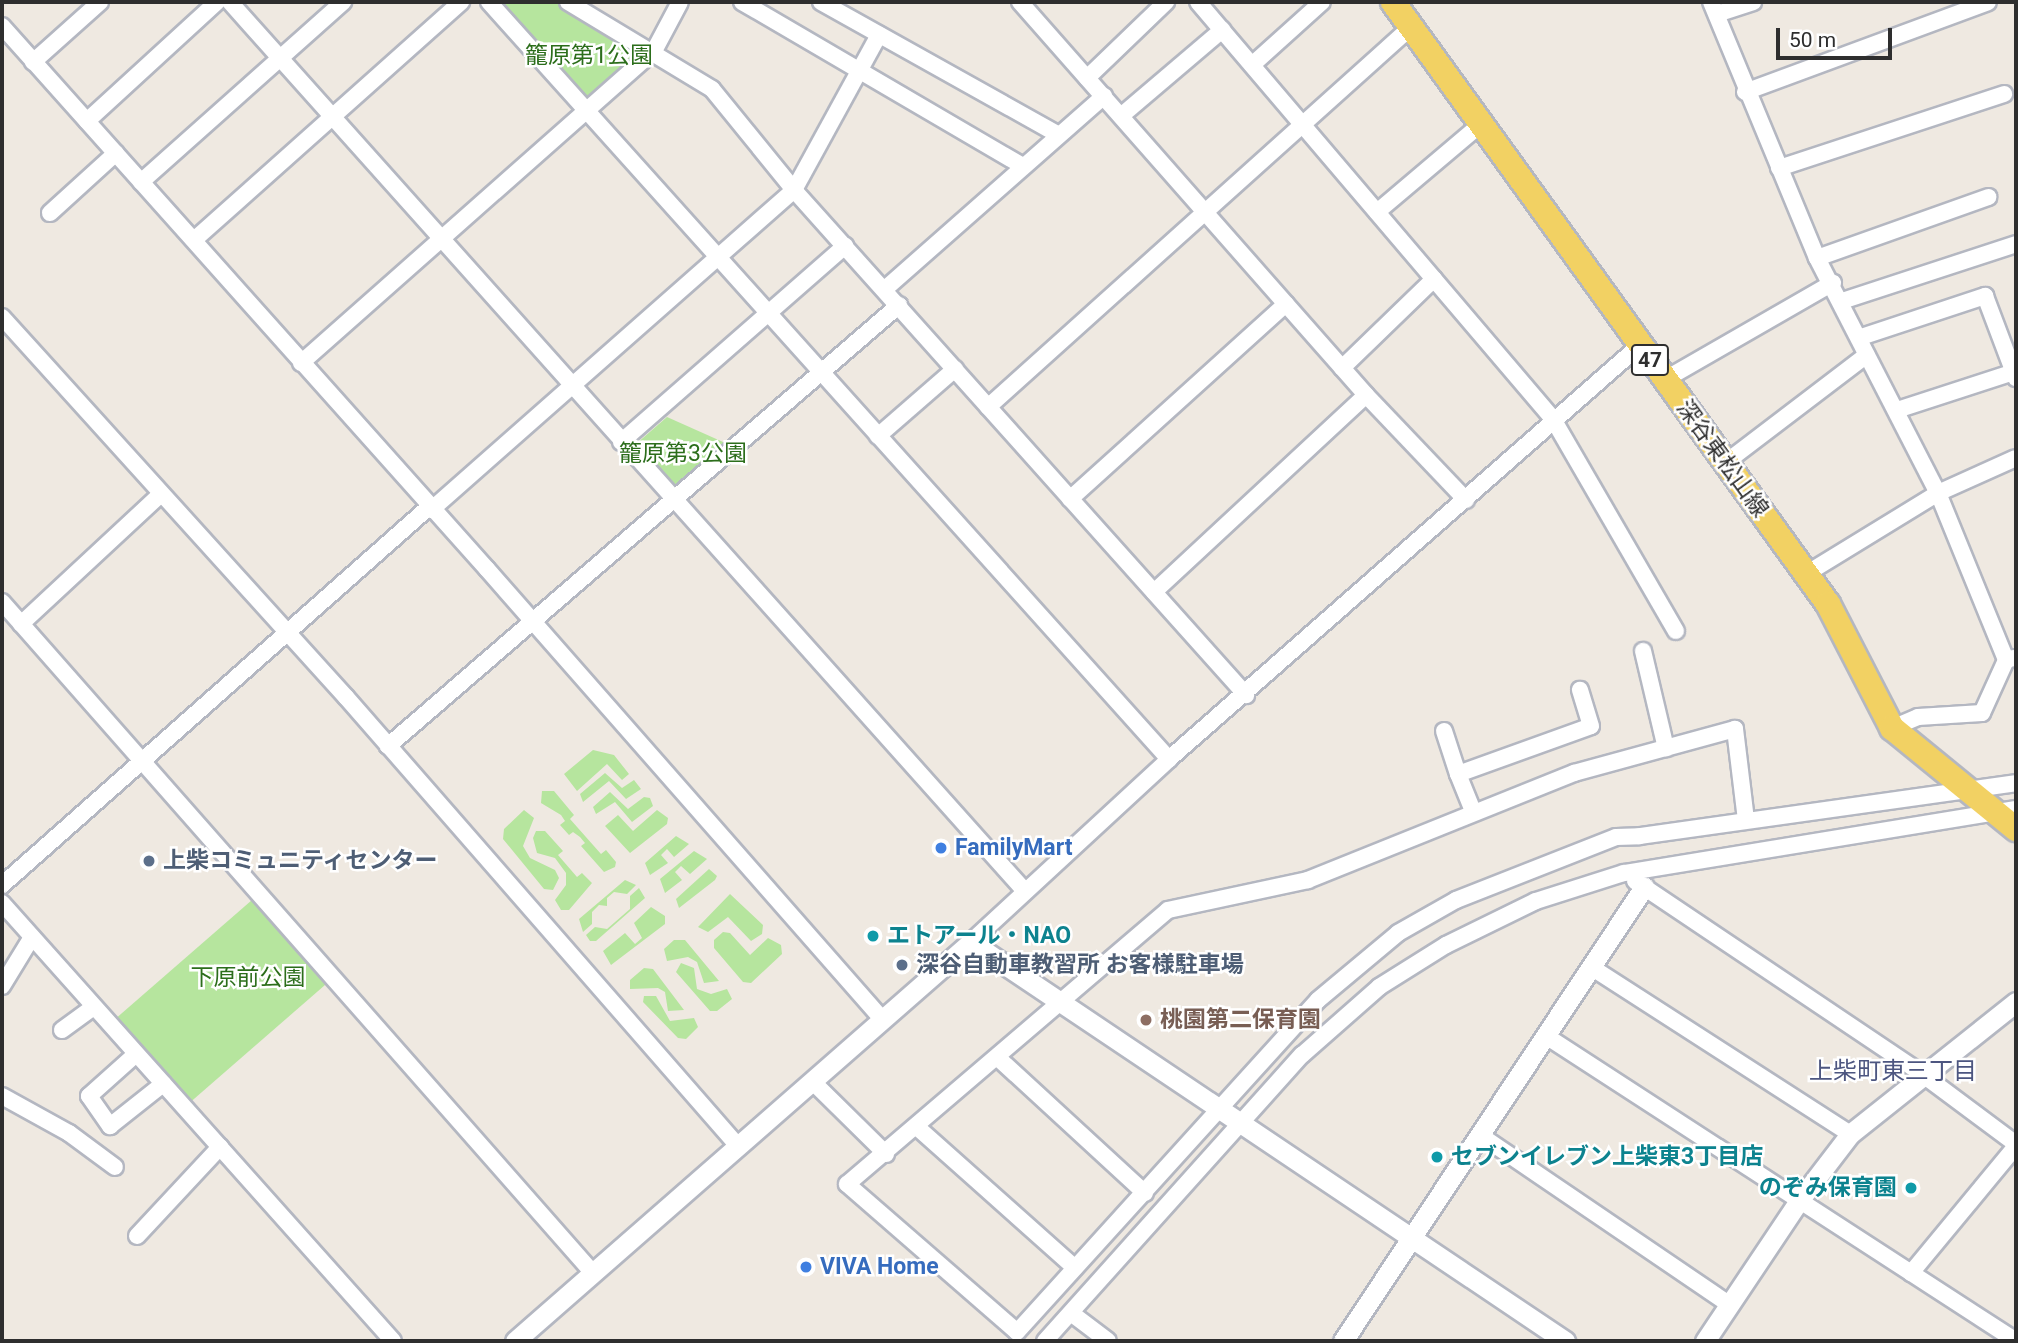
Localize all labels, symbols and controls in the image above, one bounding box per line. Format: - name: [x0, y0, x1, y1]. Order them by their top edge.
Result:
- scale bar: [1780, 14, 1896, 58]
- text: 50 m: [1789, 28, 1836, 52]
- park label: 籠原第1公園: [525, 42, 653, 70]
- road number: 47: [1631, 342, 1669, 378]
- street label: 深谷東松山線: [1670, 395, 1774, 523]
- park label: 籠原第3公園: [619, 440, 747, 468]
- place label: FamilyMart: [955, 834, 1072, 862]
- marker: FamilyMart: [933, 840, 949, 856]
- place label: 上柴コミュニティセンター: [163, 847, 439, 875]
- marker: 上柴コミュニティセンター: [141, 853, 157, 869]
- place label: エトアール・NAO: [887, 922, 1071, 950]
- marker: エトアール・NAO: [865, 928, 881, 944]
- place label: 深谷自動車教習所 お客様駐車場: [916, 951, 1244, 979]
- marker: 深谷自動車教習所 お客様駐車場: [894, 957, 910, 973]
- park label: 下原前公園: [191, 964, 305, 992]
- place label: 桃園第二保育園: [1160, 1006, 1321, 1034]
- marker: 桃園第二保育園: [1138, 1012, 1154, 1028]
- district label: 上柴町東三丁目: [1809, 1058, 1977, 1086]
- place label: セブンイレブン上柴東3丁目店: [1451, 1143, 1763, 1171]
- marker: セブンイレブン上柴東3丁目店: [1429, 1149, 1445, 1165]
- place label: のぞみ保育園: [1759, 1174, 1897, 1202]
- marker: のぞみ保育園: [1903, 1180, 1919, 1196]
- place label: VIVA Home: [820, 1253, 939, 1281]
- marker: VIVA Home: [798, 1259, 814, 1275]

